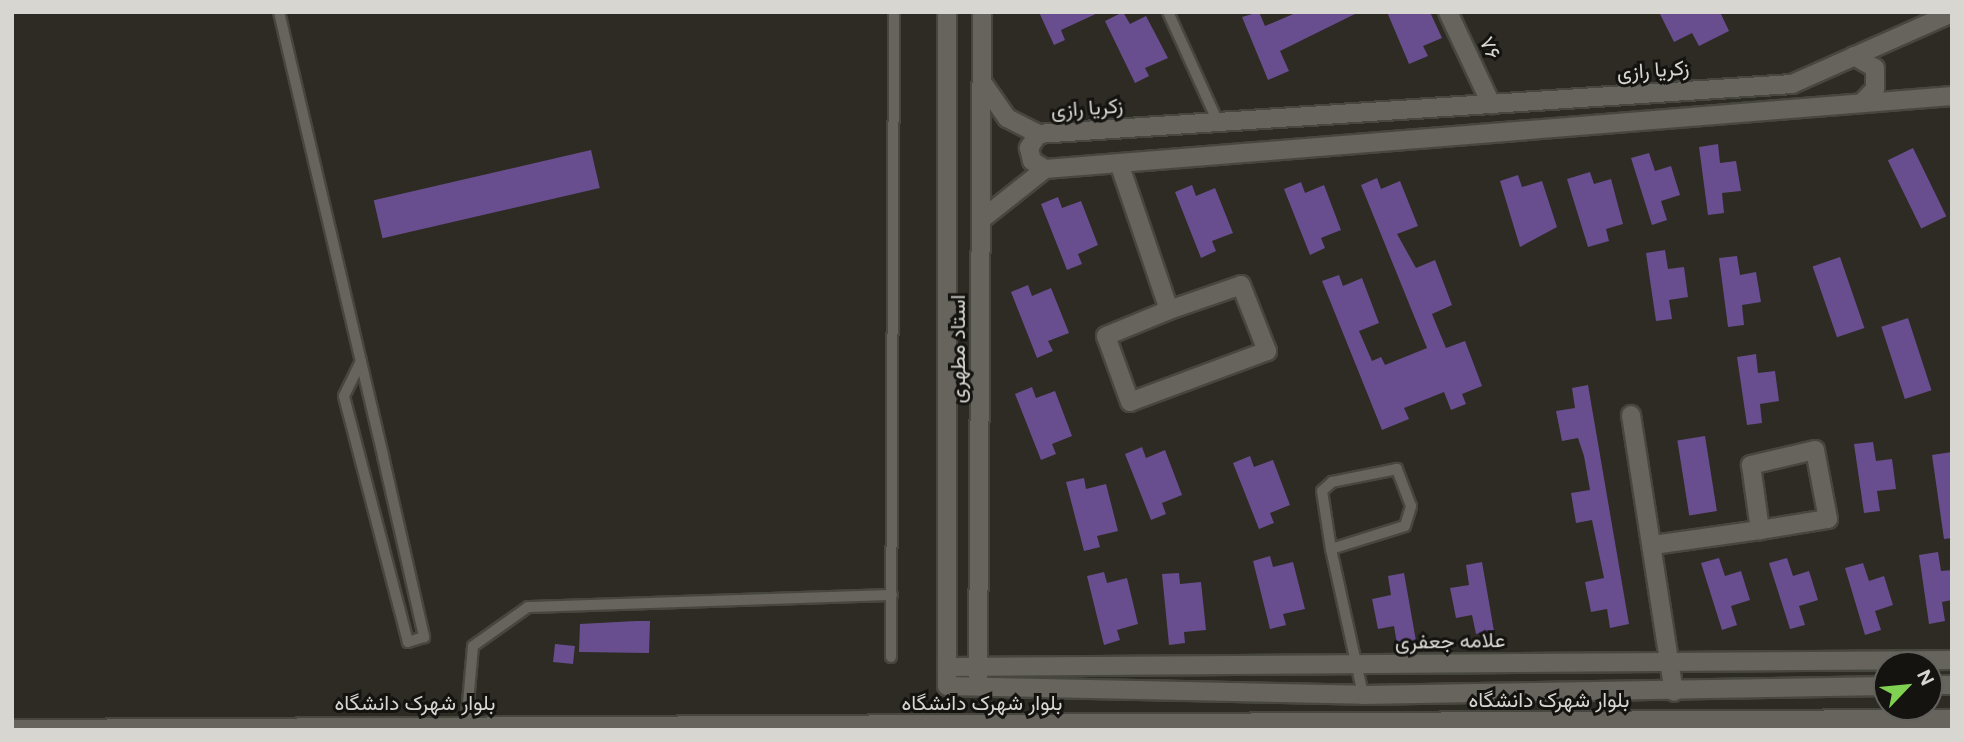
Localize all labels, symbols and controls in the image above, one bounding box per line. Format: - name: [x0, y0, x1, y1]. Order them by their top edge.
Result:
- street label: ۷۶: [1474, 32, 1506, 64]
- street label: زکریا رازی: [1616, 55, 1690, 85]
- street label: زکریا رازی: [1050, 93, 1124, 123]
- street label: استاد مطهری: [945, 295, 971, 403]
- street label: علامه جعفری: [1395, 627, 1505, 655]
- north arrow: [1873, 651, 1943, 721]
- text: N: [1912, 666, 1939, 689]
- street label: بلوار شهرک دانشگاه: [1469, 687, 1629, 713]
- street label: بلوار شهرک دانشگاه: [335, 690, 495, 716]
- street label: بلوار شهرک دانشگاه: [902, 690, 1062, 716]

